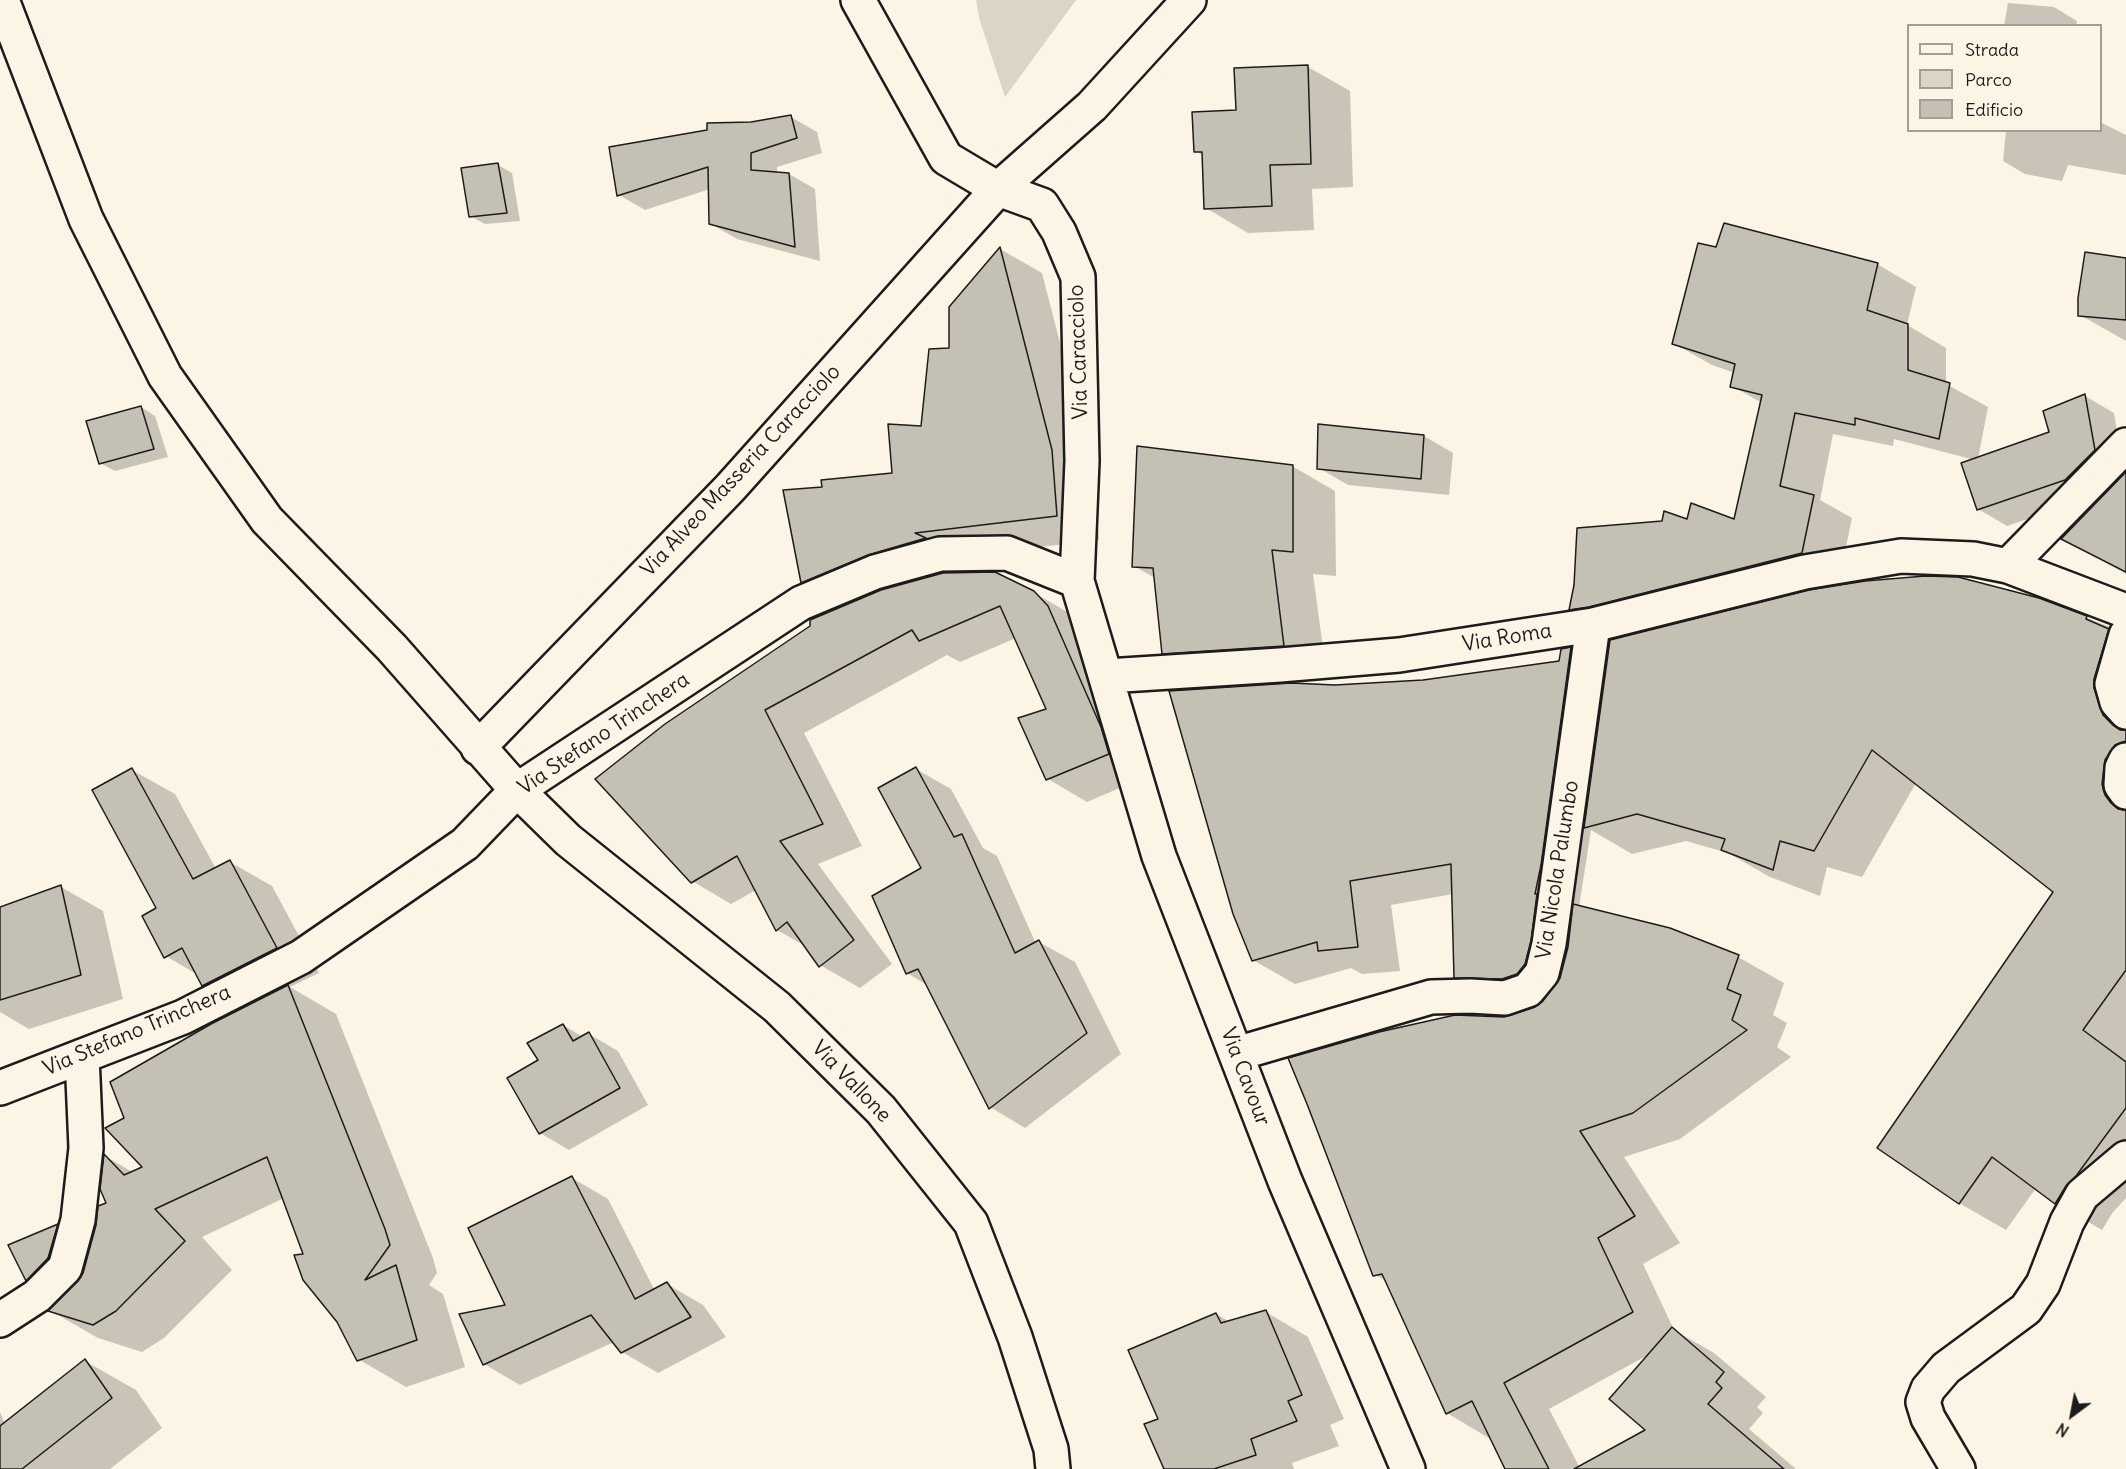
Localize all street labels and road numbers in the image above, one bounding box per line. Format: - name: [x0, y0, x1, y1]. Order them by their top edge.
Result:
- street label: Via Caracciolo: [1064, 284, 1094, 420]
- street label: Via Alveo Masseria Caracciolo: [636, 360, 846, 582]
- street label: Via Roma: [1460, 618, 1554, 658]
- street label: Via Stefano Trinchera: [514, 667, 694, 801]
- street label: Via Nicola Palumbo: [1531, 779, 1585, 961]
- street label: Via Stefano Trinchera: [39, 980, 235, 1082]
- street label: Via Cavour: [1215, 1024, 1275, 1130]
- street label: Via Vallone: [806, 1036, 896, 1128]

